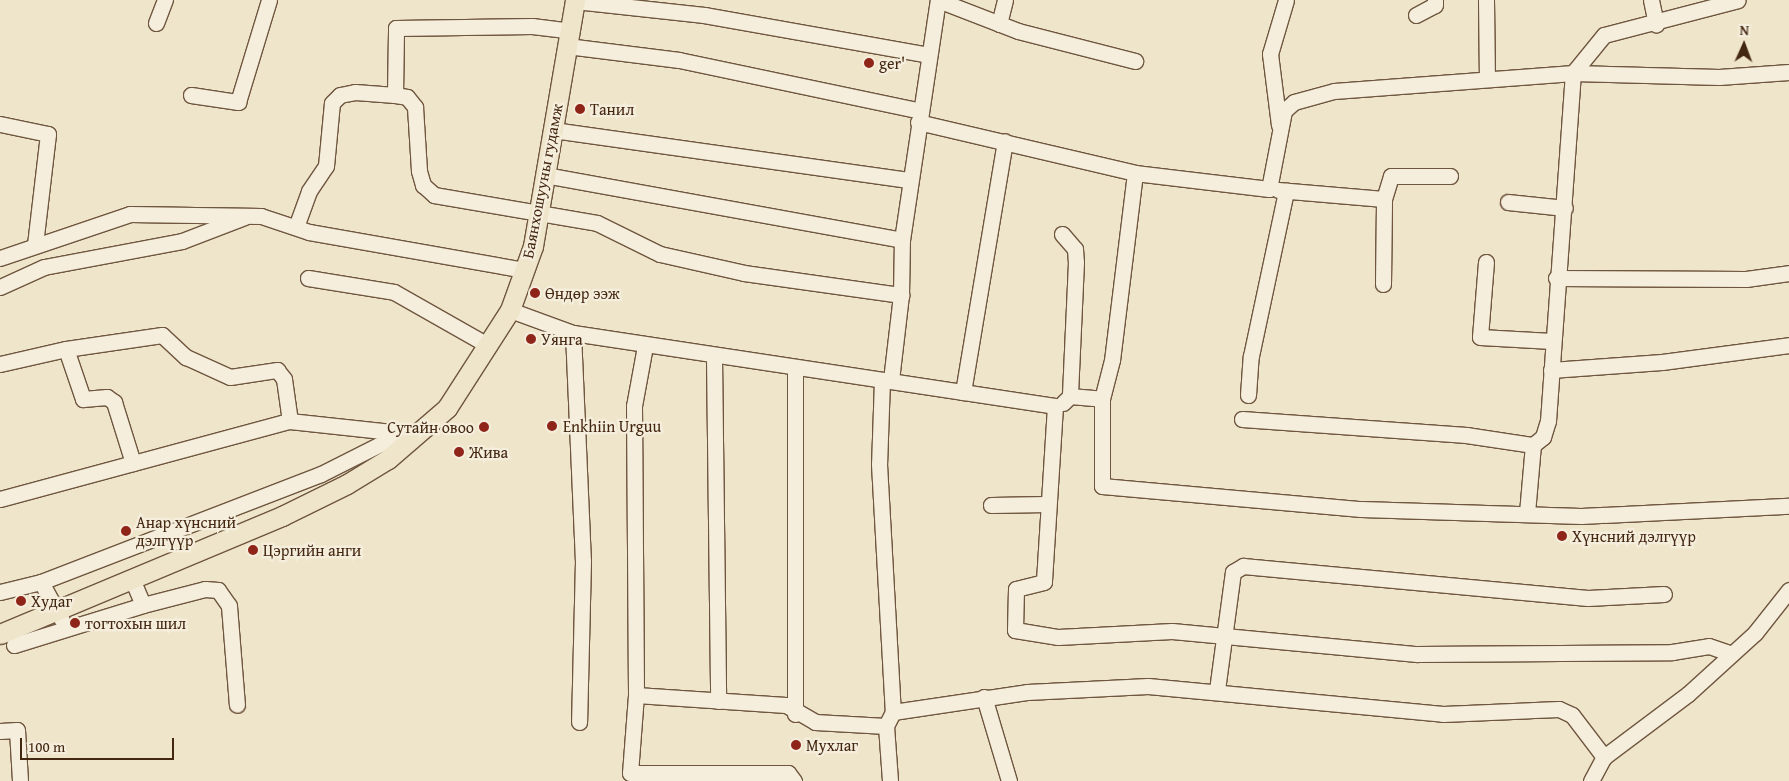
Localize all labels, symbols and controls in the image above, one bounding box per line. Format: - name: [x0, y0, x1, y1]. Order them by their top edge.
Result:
- north arrow: [1719, 20, 1769, 70]
- text: N: [1739, 20, 1750, 40]
- place label: ger': [879, 53, 905, 73]
- marker: ger': [863, 57, 875, 69]
- place label: Танил: [590, 99, 634, 119]
- street label: Баянхошууны гудамж: [518, 102, 566, 260]
- marker: Танил: [574, 103, 586, 115]
- place label: Өндөр ээж: [545, 283, 620, 303]
- marker: Өндөр ээж: [529, 287, 541, 299]
- place label: Уянга: [541, 329, 583, 349]
- marker: Уянга: [525, 333, 537, 345]
- place label: Enkhiin Urguu: [563, 416, 661, 436]
- place label: Сутайн овоо: [387, 417, 474, 437]
- marker: Enkhiin Urguu: [545, 419, 559, 433]
- marker: Сутайн овоо: [478, 421, 490, 433]
- place label: Жива: [469, 442, 508, 462]
- marker: Жива: [453, 446, 465, 458]
- place label: Анар хүнсний дэлгүүр: [136, 512, 236, 550]
- marker: Анар хүнсний дэлгүүр: [120, 525, 132, 537]
- place label: Хүнсний дэлгүүр: [1572, 526, 1696, 546]
- marker: Хүнсний дэлгүүр: [1556, 530, 1568, 542]
- place label: Цэргийн анги: [263, 540, 361, 560]
- marker: Цэргийн анги: [247, 544, 259, 556]
- place label: Худаг: [31, 591, 72, 611]
- marker: Худаг: [15, 595, 27, 607]
- place label: тогтохын шил: [85, 613, 186, 633]
- marker: тогтохын шил: [69, 617, 81, 629]
- scale bar: [22, 728, 176, 760]
- place label: Мухлаг: [806, 735, 858, 755]
- text: 100 m: [28, 736, 65, 757]
- marker: Мухлаг: [790, 739, 802, 751]

